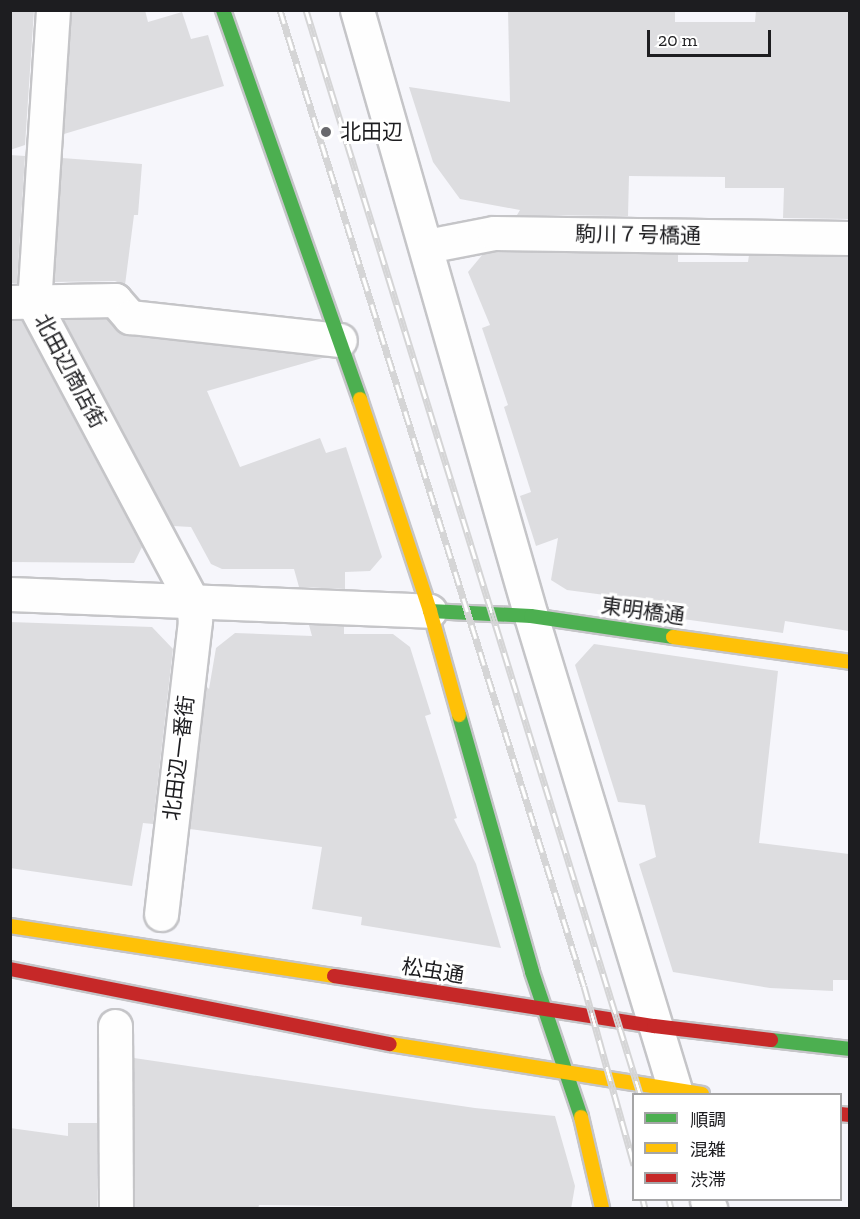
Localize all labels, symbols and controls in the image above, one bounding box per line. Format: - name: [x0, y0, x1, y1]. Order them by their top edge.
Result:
- scale bar: [650, 18, 774, 56]
- text: 20 m: [658, 29, 697, 51]
- place label: 北田辺: [340, 119, 403, 145]
- marker: 北田辺: [317, 123, 335, 141]
- street label: 駒川７号橋通: [575, 221, 701, 249]
- street label: 北田辺商店街: [29, 309, 111, 433]
- street label: 東明橋通: [600, 593, 686, 629]
- street label: 北田辺一番街: [159, 694, 199, 822]
- street label: 松虫通: [400, 954, 466, 988]
- legend: [632, 1093, 842, 1201]
- text: 順調: [690, 1109, 726, 1131]
- text: 混雑: [690, 1139, 726, 1161]
- text: 渋滞: [690, 1169, 726, 1191]

